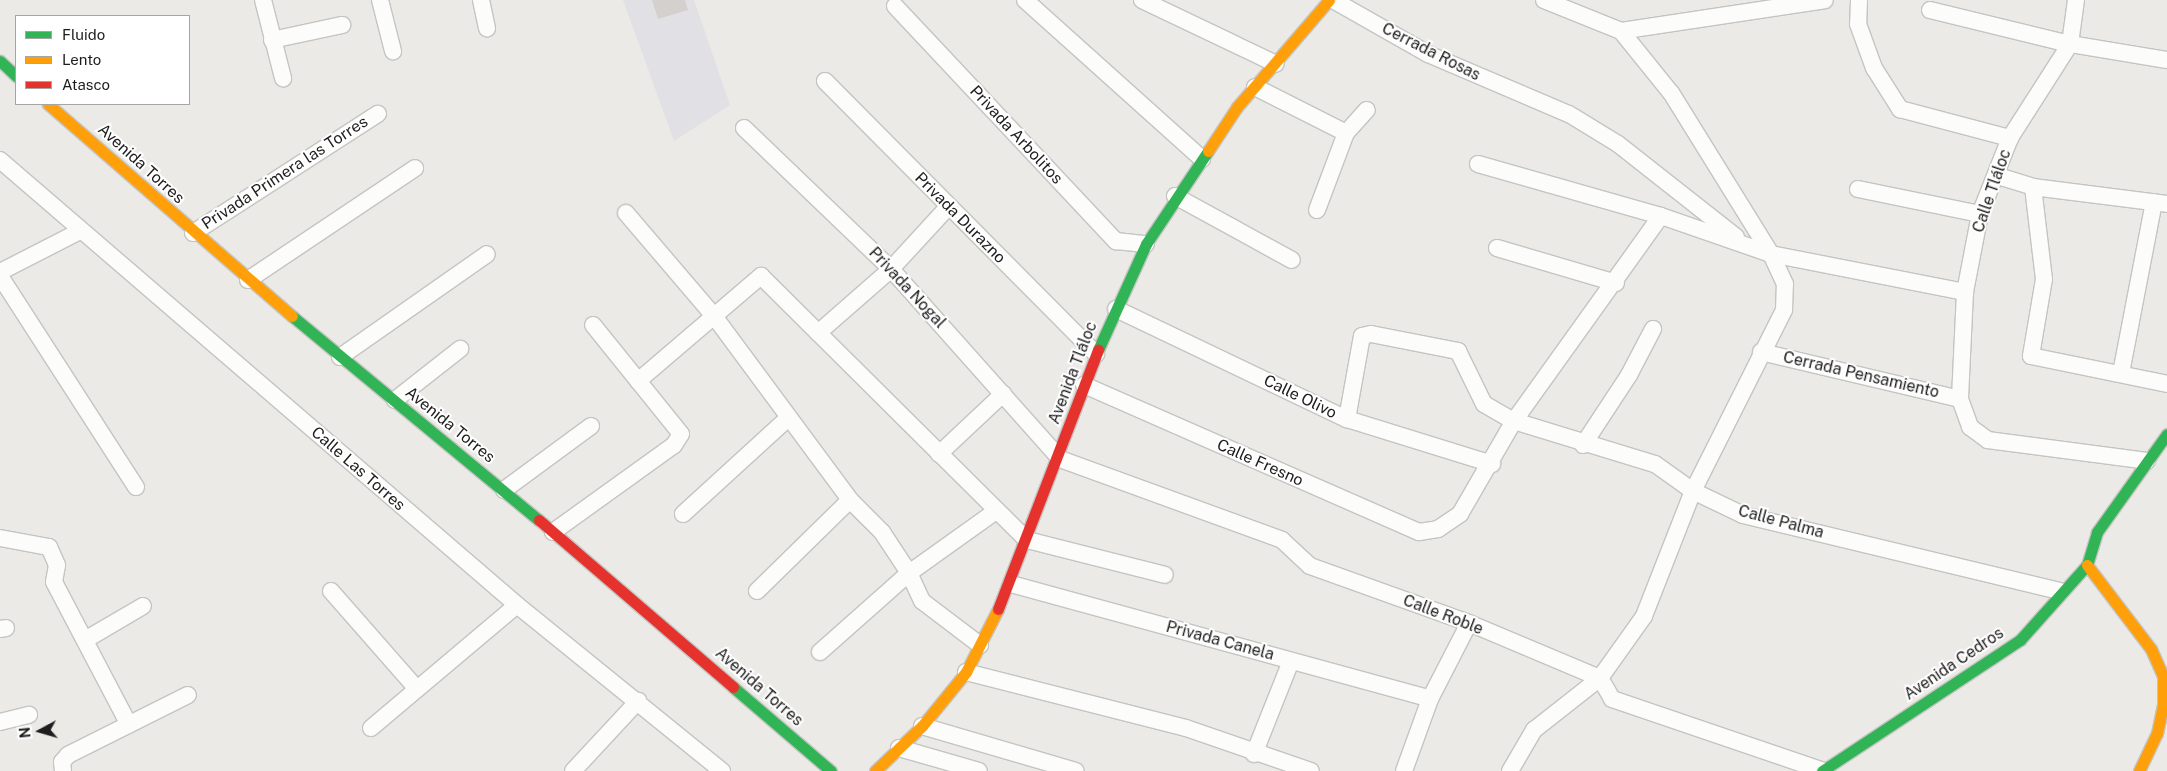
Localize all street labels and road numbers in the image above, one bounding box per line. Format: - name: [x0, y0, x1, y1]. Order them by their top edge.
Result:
- street label: Cerrada Rosas: [1379, 19, 1483, 85]
- street label: Privada Arbolitos: [966, 82, 1066, 188]
- street label: Privada Primera las Torres: [198, 112, 372, 234]
- street label: Avenida Torres: [94, 120, 188, 208]
- street label: Calle Tláloc: [1969, 147, 2015, 235]
- street label: Privada Durazno: [911, 169, 1009, 267]
- street label: Privada Nogal: [865, 244, 949, 332]
- street label: Avenida Tláloc: [1045, 319, 1101, 427]
- street label: Cerrada Pensamiento: [1781, 348, 1941, 402]
- street label: Calle Olivo: [1260, 371, 1340, 423]
- street label: Avenida Torres: [401, 383, 499, 467]
- street label: Calle Las Torres: [307, 423, 409, 515]
- street label: Calle Fresno: [1214, 435, 1306, 491]
- street label: Calle Palma: [1736, 501, 1826, 543]
- street label: Calle Roble: [1400, 591, 1486, 639]
- street label: Privada Canela: [1164, 617, 1276, 665]
- street label: Avenida Cedros: [1901, 624, 2007, 704]
- street label: Avenida Torres: [711, 644, 807, 730]

